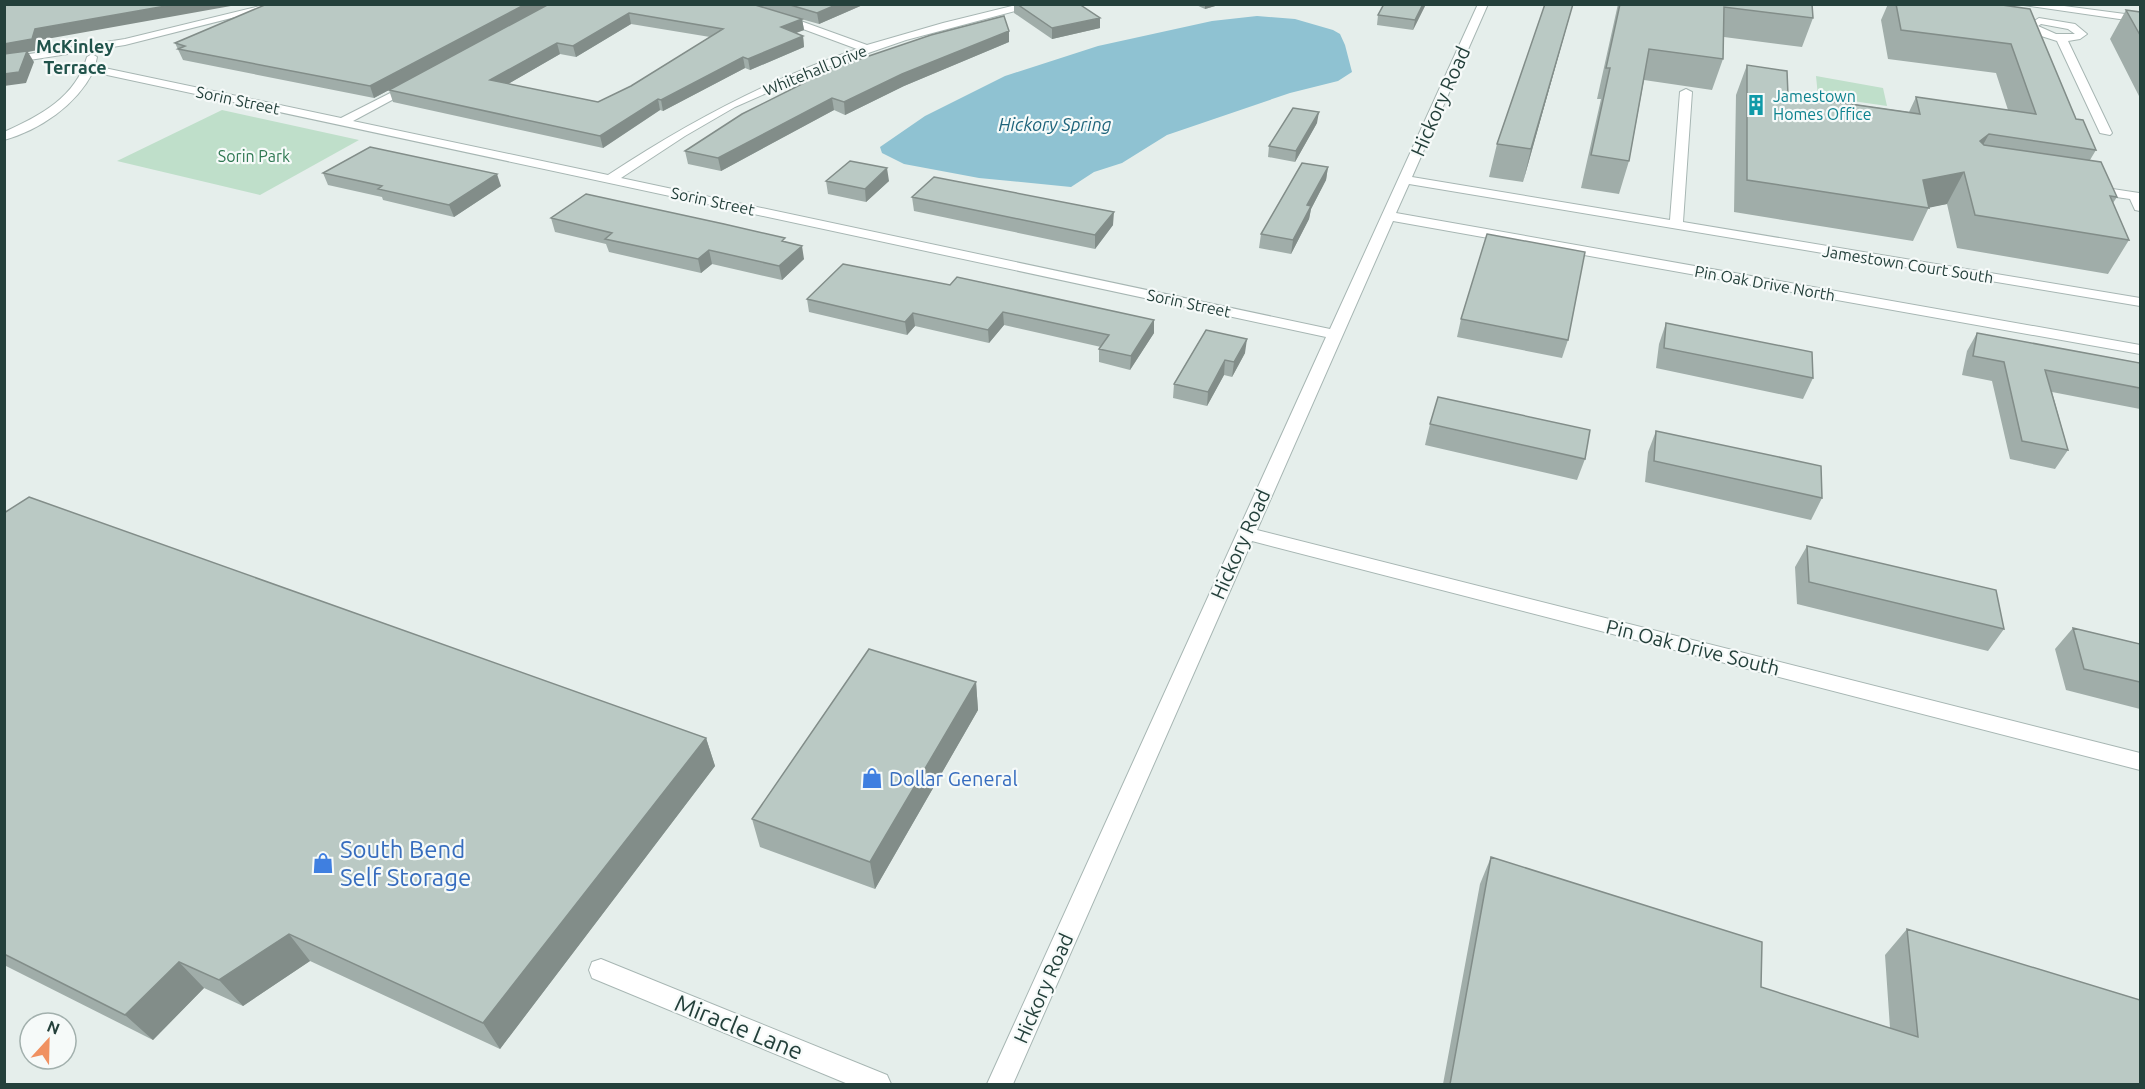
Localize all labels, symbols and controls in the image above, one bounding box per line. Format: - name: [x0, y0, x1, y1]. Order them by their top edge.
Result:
- district label: McKinley Terrace: [36, 36, 114, 77]
- street label: Whitehall Drive: [761, 41, 869, 99]
- street label: Hickory Road: [1406, 42, 1474, 160]
- street label: Sorin Street: [194, 82, 282, 118]
- place label: Jamestown Homes Office: [1773, 87, 1871, 123]
- building icon: Jamestown Homes Office: [1744, 93, 1768, 117]
- water label: Hickory Spring: [998, 114, 1112, 134]
- park label: Sorin Park: [218, 147, 290, 165]
- street label: Sorin Street: [669, 183, 757, 219]
- street label: Jamestown Court South: [1821, 242, 1995, 286]
- street label: Pin Oak Drive North: [1693, 262, 1837, 304]
- street label: Sorin Street: [1145, 285, 1233, 321]
- street label: Hickory Road: [1206, 485, 1274, 603]
- street label: Pin Oak Drive South: [1604, 614, 1782, 680]
- shop icon: Dollar General: [860, 766, 884, 790]
- place label: Dollar General: [889, 767, 1018, 790]
- place label: South Bend Self Storage: [340, 836, 471, 891]
- shop icon: South Bend Self Storage: [311, 851, 335, 875]
- street label: Hickory Road: [1009, 929, 1077, 1047]
- street label: Miracle Lane: [671, 989, 807, 1065]
- north arrow: [18, 1011, 78, 1071]
- text: N: [45, 1017, 63, 1038]

